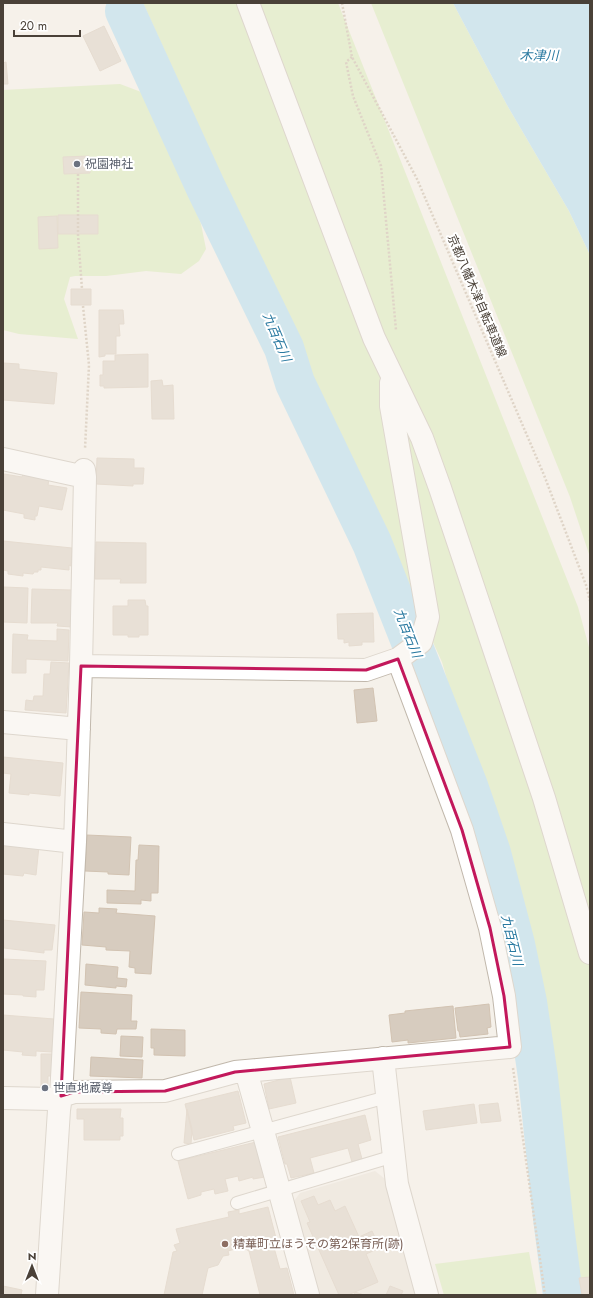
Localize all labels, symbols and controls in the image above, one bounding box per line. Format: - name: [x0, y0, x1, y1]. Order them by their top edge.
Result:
- scale bar: [14, 12, 80, 38]
- text: 20 m: [20, 17, 47, 35]
- water label: 木津川: [519, 46, 560, 65]
- place label: 祝園神社: [85, 155, 133, 173]
- marker: 祝園神社: [72, 159, 82, 169]
- street label: 京都八幡木津自転車道線: [443, 232, 511, 360]
- water label: 九百石川: [258, 309, 297, 366]
- water label: 九百石川: [389, 605, 427, 663]
- water label: 九百石川: [496, 912, 528, 969]
- place label: 世直地蔵尊: [53, 1079, 113, 1097]
- marker: 世直地蔵尊: [40, 1083, 50, 1093]
- place label: 精華町立ほうその第２保育所(跡): [233, 1235, 403, 1253]
- marker: 精華町立ほうその第２保育所(跡): [220, 1239, 230, 1249]
- north arrow: [12, 1246, 52, 1286]
- text: N: [28, 1248, 36, 1264]

